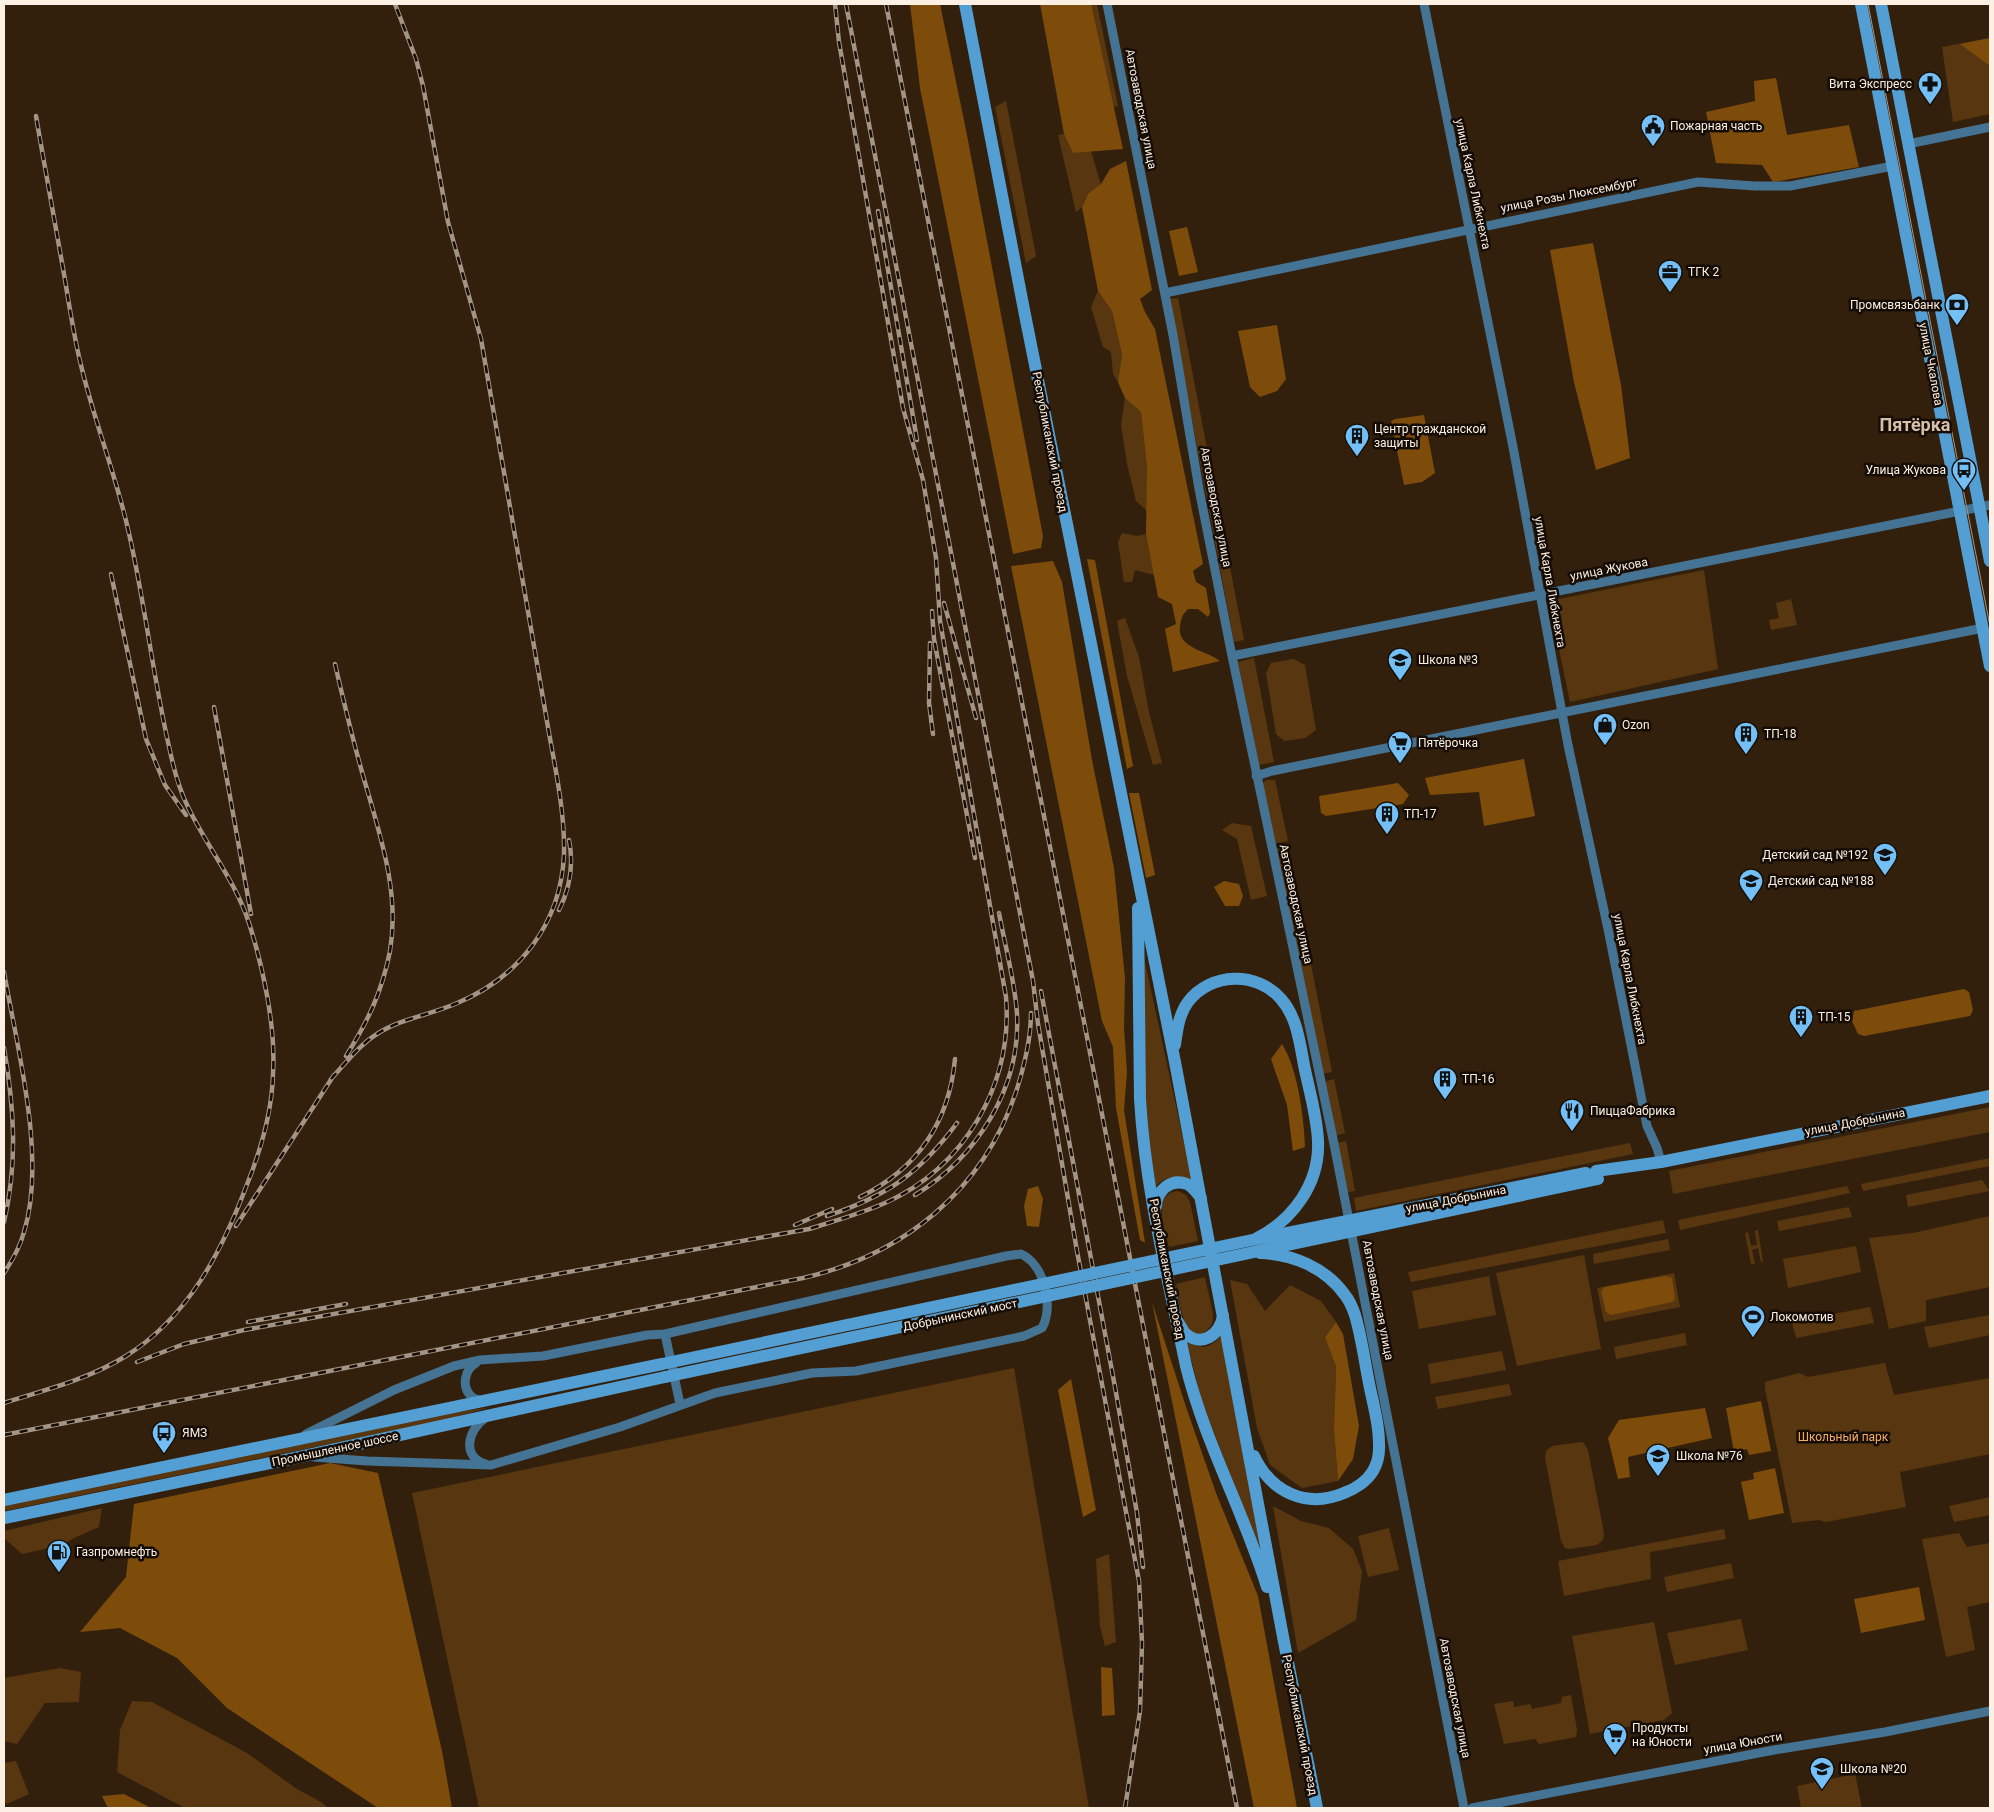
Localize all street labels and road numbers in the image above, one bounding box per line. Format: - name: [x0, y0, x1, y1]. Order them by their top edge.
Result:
- street label: Автозаводская улица: [1122, 48, 1160, 170]
- street label: улица Карла Либкнехта: [1452, 117, 1494, 251]
- street label: улица Розы Люксембург: [1499, 175, 1639, 215]
- street label: улица Чкалова: [1916, 321, 1946, 407]
- street label: Республиканский проезд: [1029, 370, 1071, 514]
- street label: Автозаводская улица: [1197, 446, 1235, 568]
- street label: улица Карла Либкнехта: [1532, 515, 1568, 649]
- street label: улица Жукова: [1569, 555, 1649, 583]
- street label: Автозаводская улица: [1276, 843, 1316, 965]
- street label: улица Карла Либкнехта: [1610, 912, 1650, 1046]
- street label: улица Добрынина: [1804, 1105, 1906, 1139]
- street label: улица Добрынина: [1405, 1182, 1507, 1216]
- street label: Республиканский проезд: [1146, 1197, 1188, 1341]
- street label: Автозаводская улица: [1359, 1239, 1397, 1361]
- street label: Добрынинский мост: [902, 1296, 1019, 1334]
- street label: Промышленное шоссе: [271, 1429, 399, 1469]
- street label: Автозаводская улица: [1436, 1637, 1474, 1759]
- street label: Республиканский проезд: [1279, 1653, 1321, 1797]
- street label: улица Юности: [1703, 1729, 1783, 1757]

